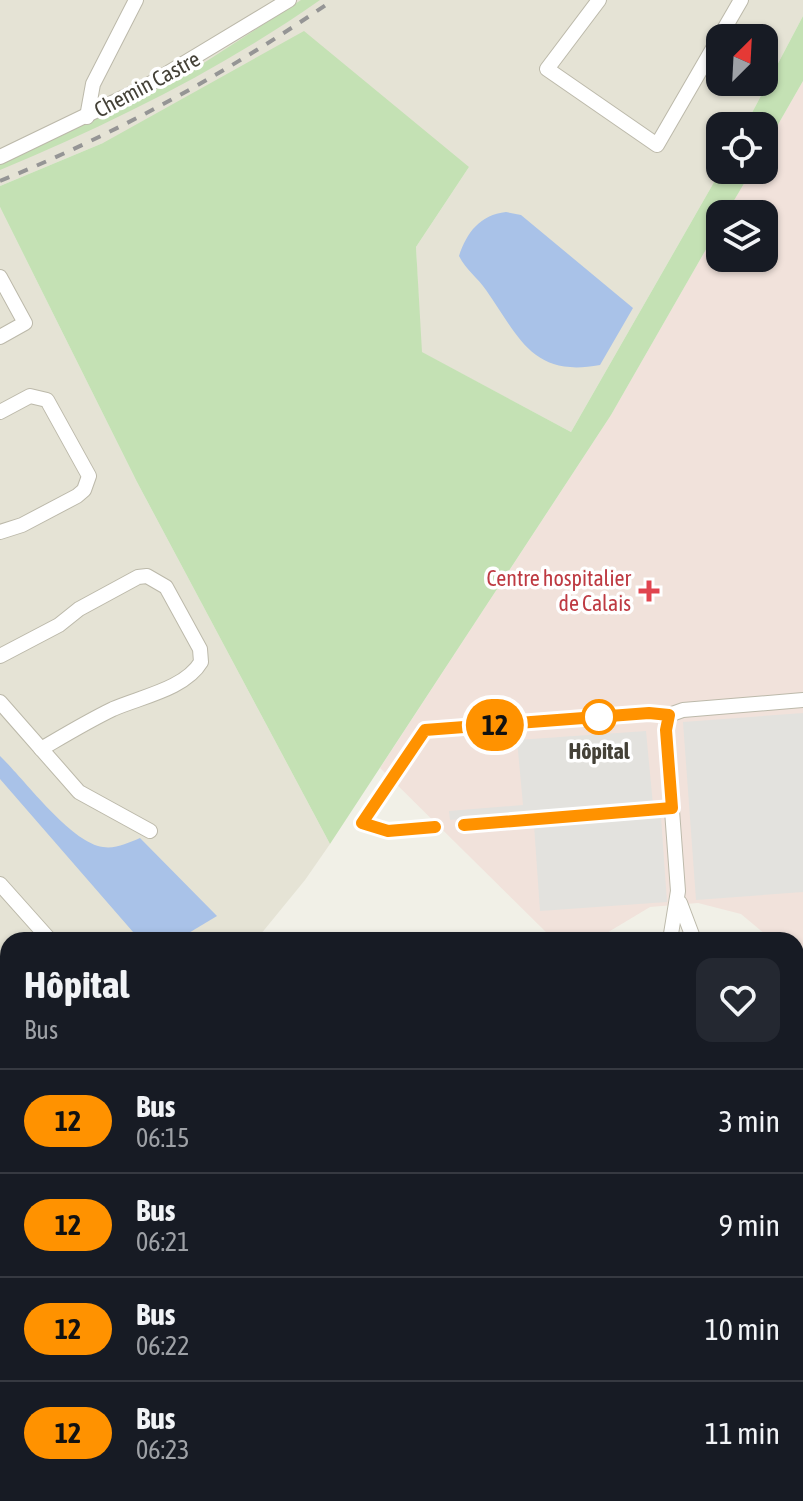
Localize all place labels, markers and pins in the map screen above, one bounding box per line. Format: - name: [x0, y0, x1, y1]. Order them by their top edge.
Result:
- place label: Centre hospitalier de Calais: [486, 565, 632, 616]
- marker: Centre hospitalier de Calais: [638, 580, 660, 602]
- marker: Hôpital: [582, 700, 616, 734]
- place label: Hôpital: [568, 738, 631, 764]

